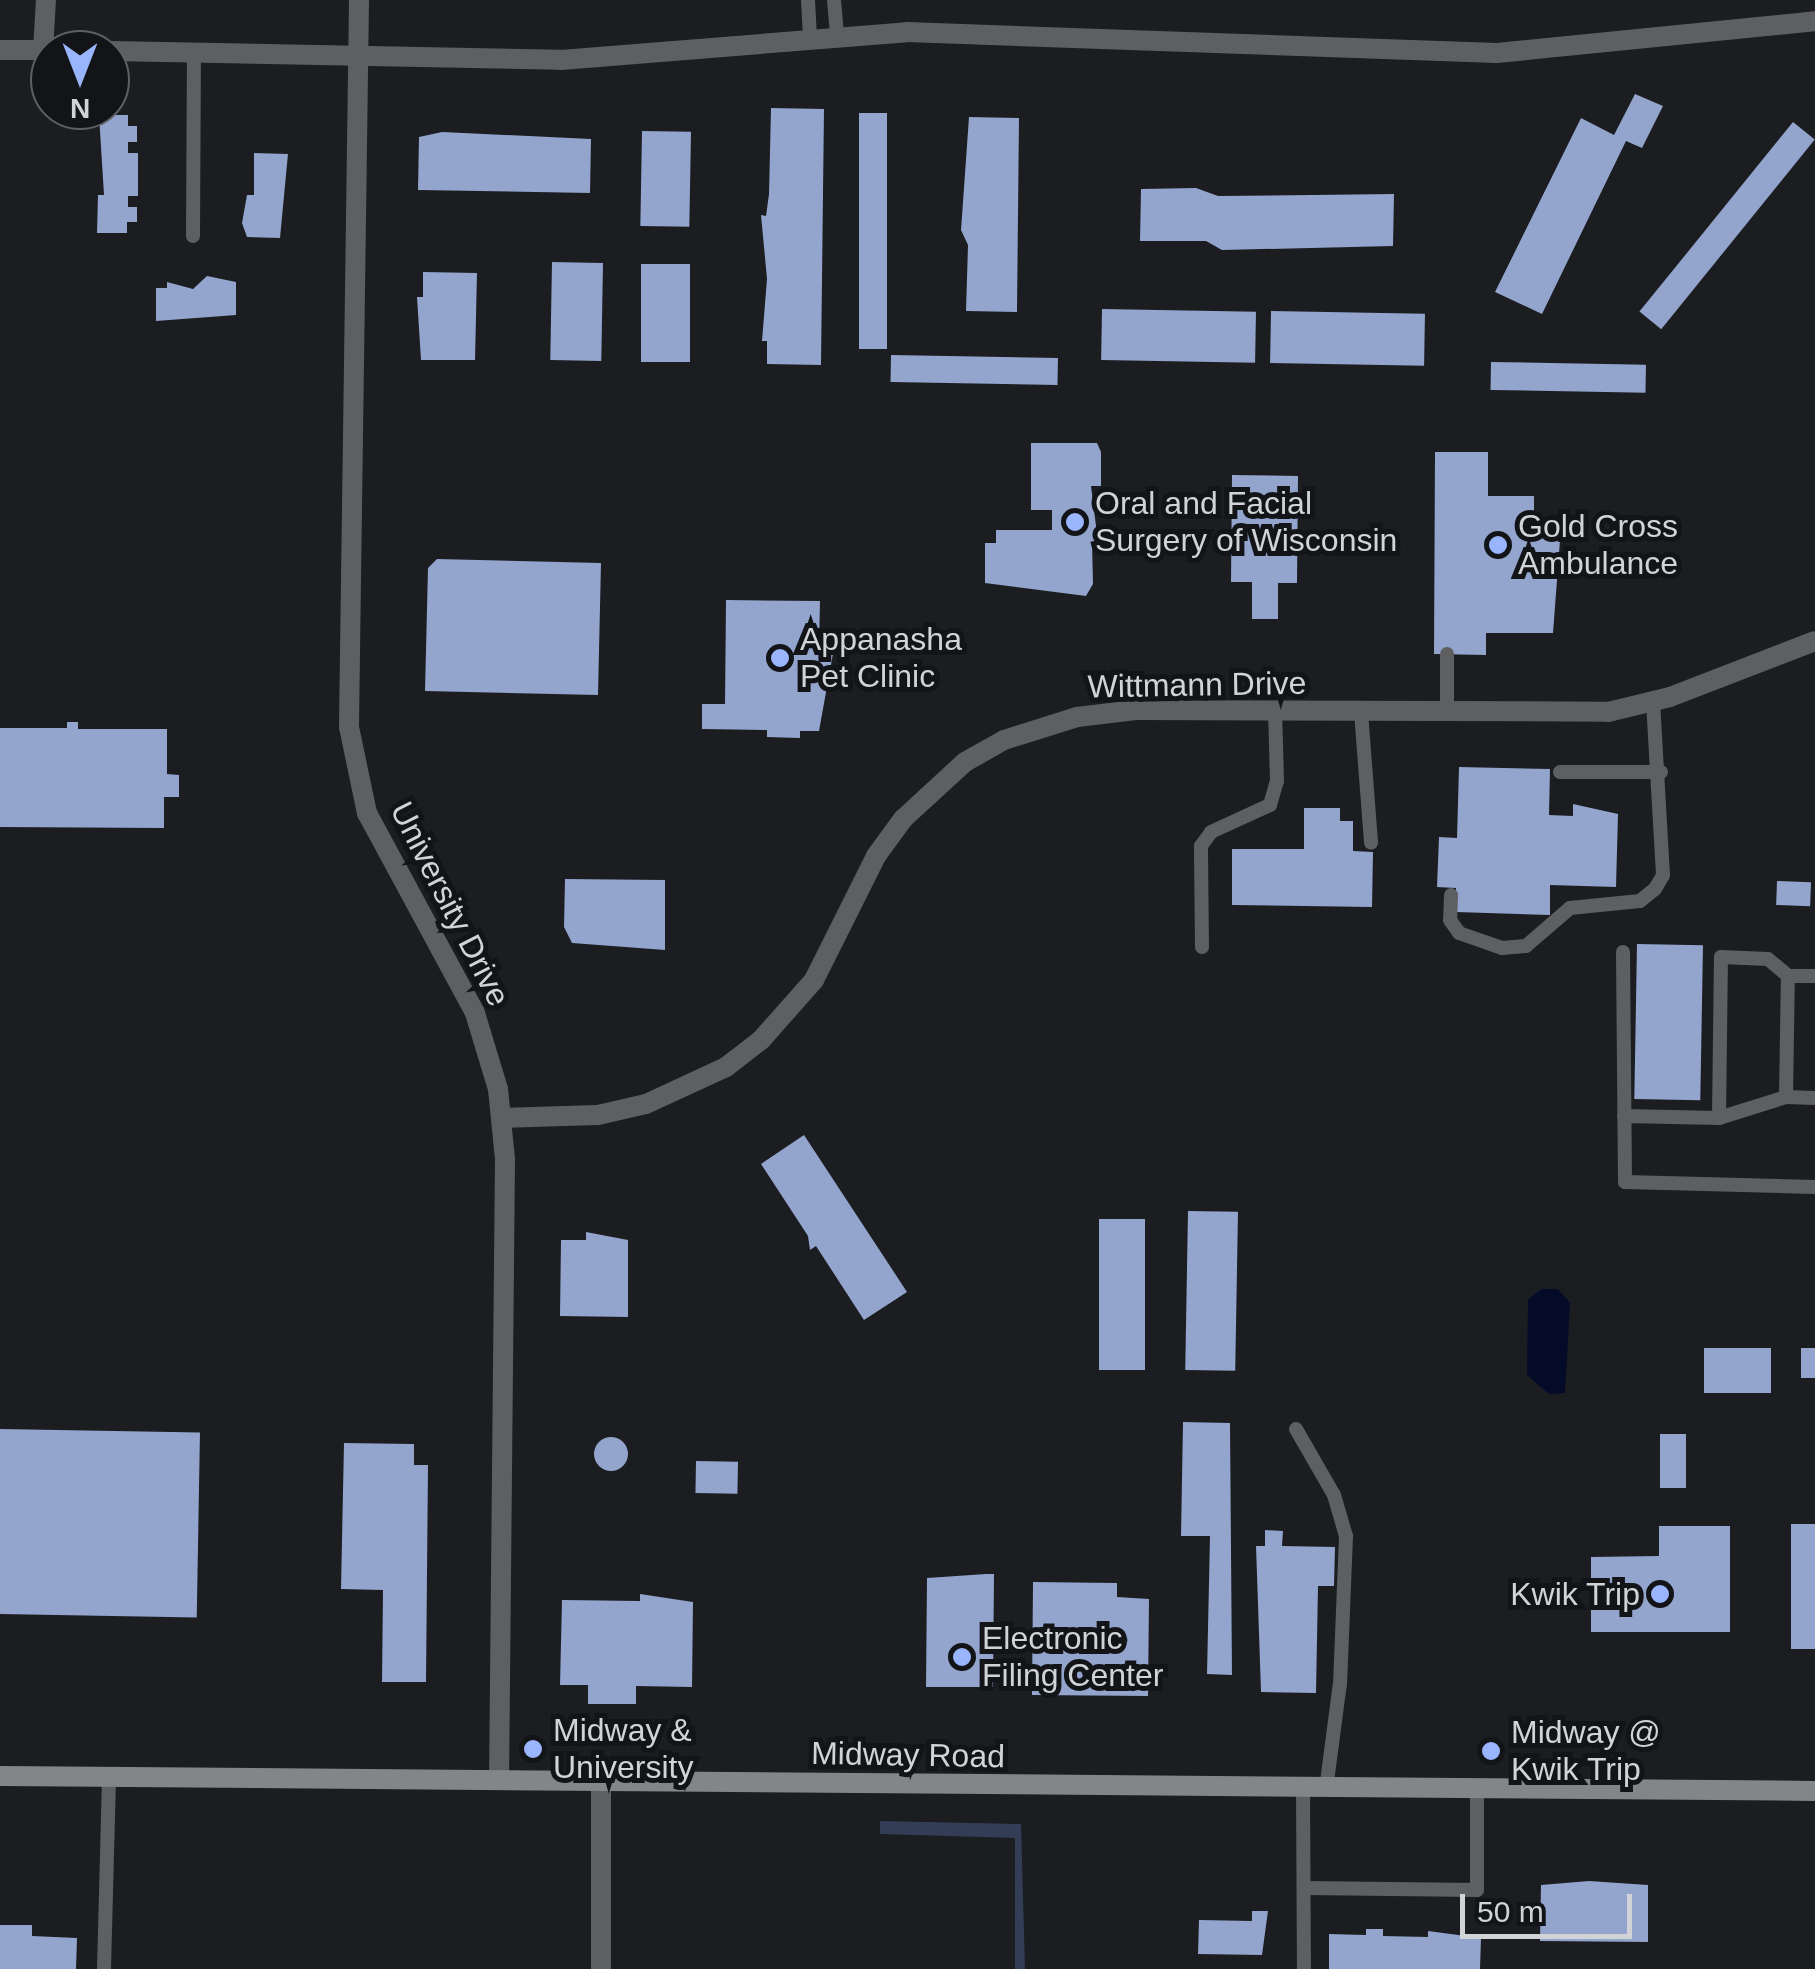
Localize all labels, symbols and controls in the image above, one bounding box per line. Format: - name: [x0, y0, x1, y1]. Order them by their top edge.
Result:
- north arrow: [30, 30, 130, 130]
- text: N: [70, 93, 90, 124]
- place label: Oral and Facial Surgery of Wisconsin: [1095, 485, 1397, 560]
- place label: Gold Cross Ambulance: [1518, 508, 1678, 583]
- marker: Oral and Facial Surgery of Wisconsin: [1064, 511, 1086, 533]
- marker: Gold Cross Ambulance: [1487, 534, 1509, 556]
- place label: Appanasha Pet Clinic: [800, 621, 962, 696]
- marker: Appanasha Pet Clinic: [769, 647, 791, 669]
- street label: Wittmann Drive: [1087, 664, 1307, 706]
- street label: University Drive: [382, 795, 518, 1013]
- place label: Kwik Trip: [1510, 1575, 1640, 1613]
- marker: Kwik Trip: [1649, 1583, 1671, 1605]
- place label: Electronic Filing Center: [982, 1620, 1163, 1695]
- marker: Electronic Filing Center: [951, 1646, 973, 1668]
- place label: Midway & University: [553, 1712, 693, 1787]
- place label: Midway @ Kwik Trip: [1511, 1714, 1661, 1789]
- street label: Midway Road: [811, 1734, 1005, 1776]
- marker: Midway & University: [522, 1738, 544, 1760]
- marker: Midway @ Kwik Trip: [1480, 1740, 1502, 1762]
- scale bar: [1465, 1874, 1638, 1936]
- text: 50 m: [1477, 1895, 1544, 1928]

